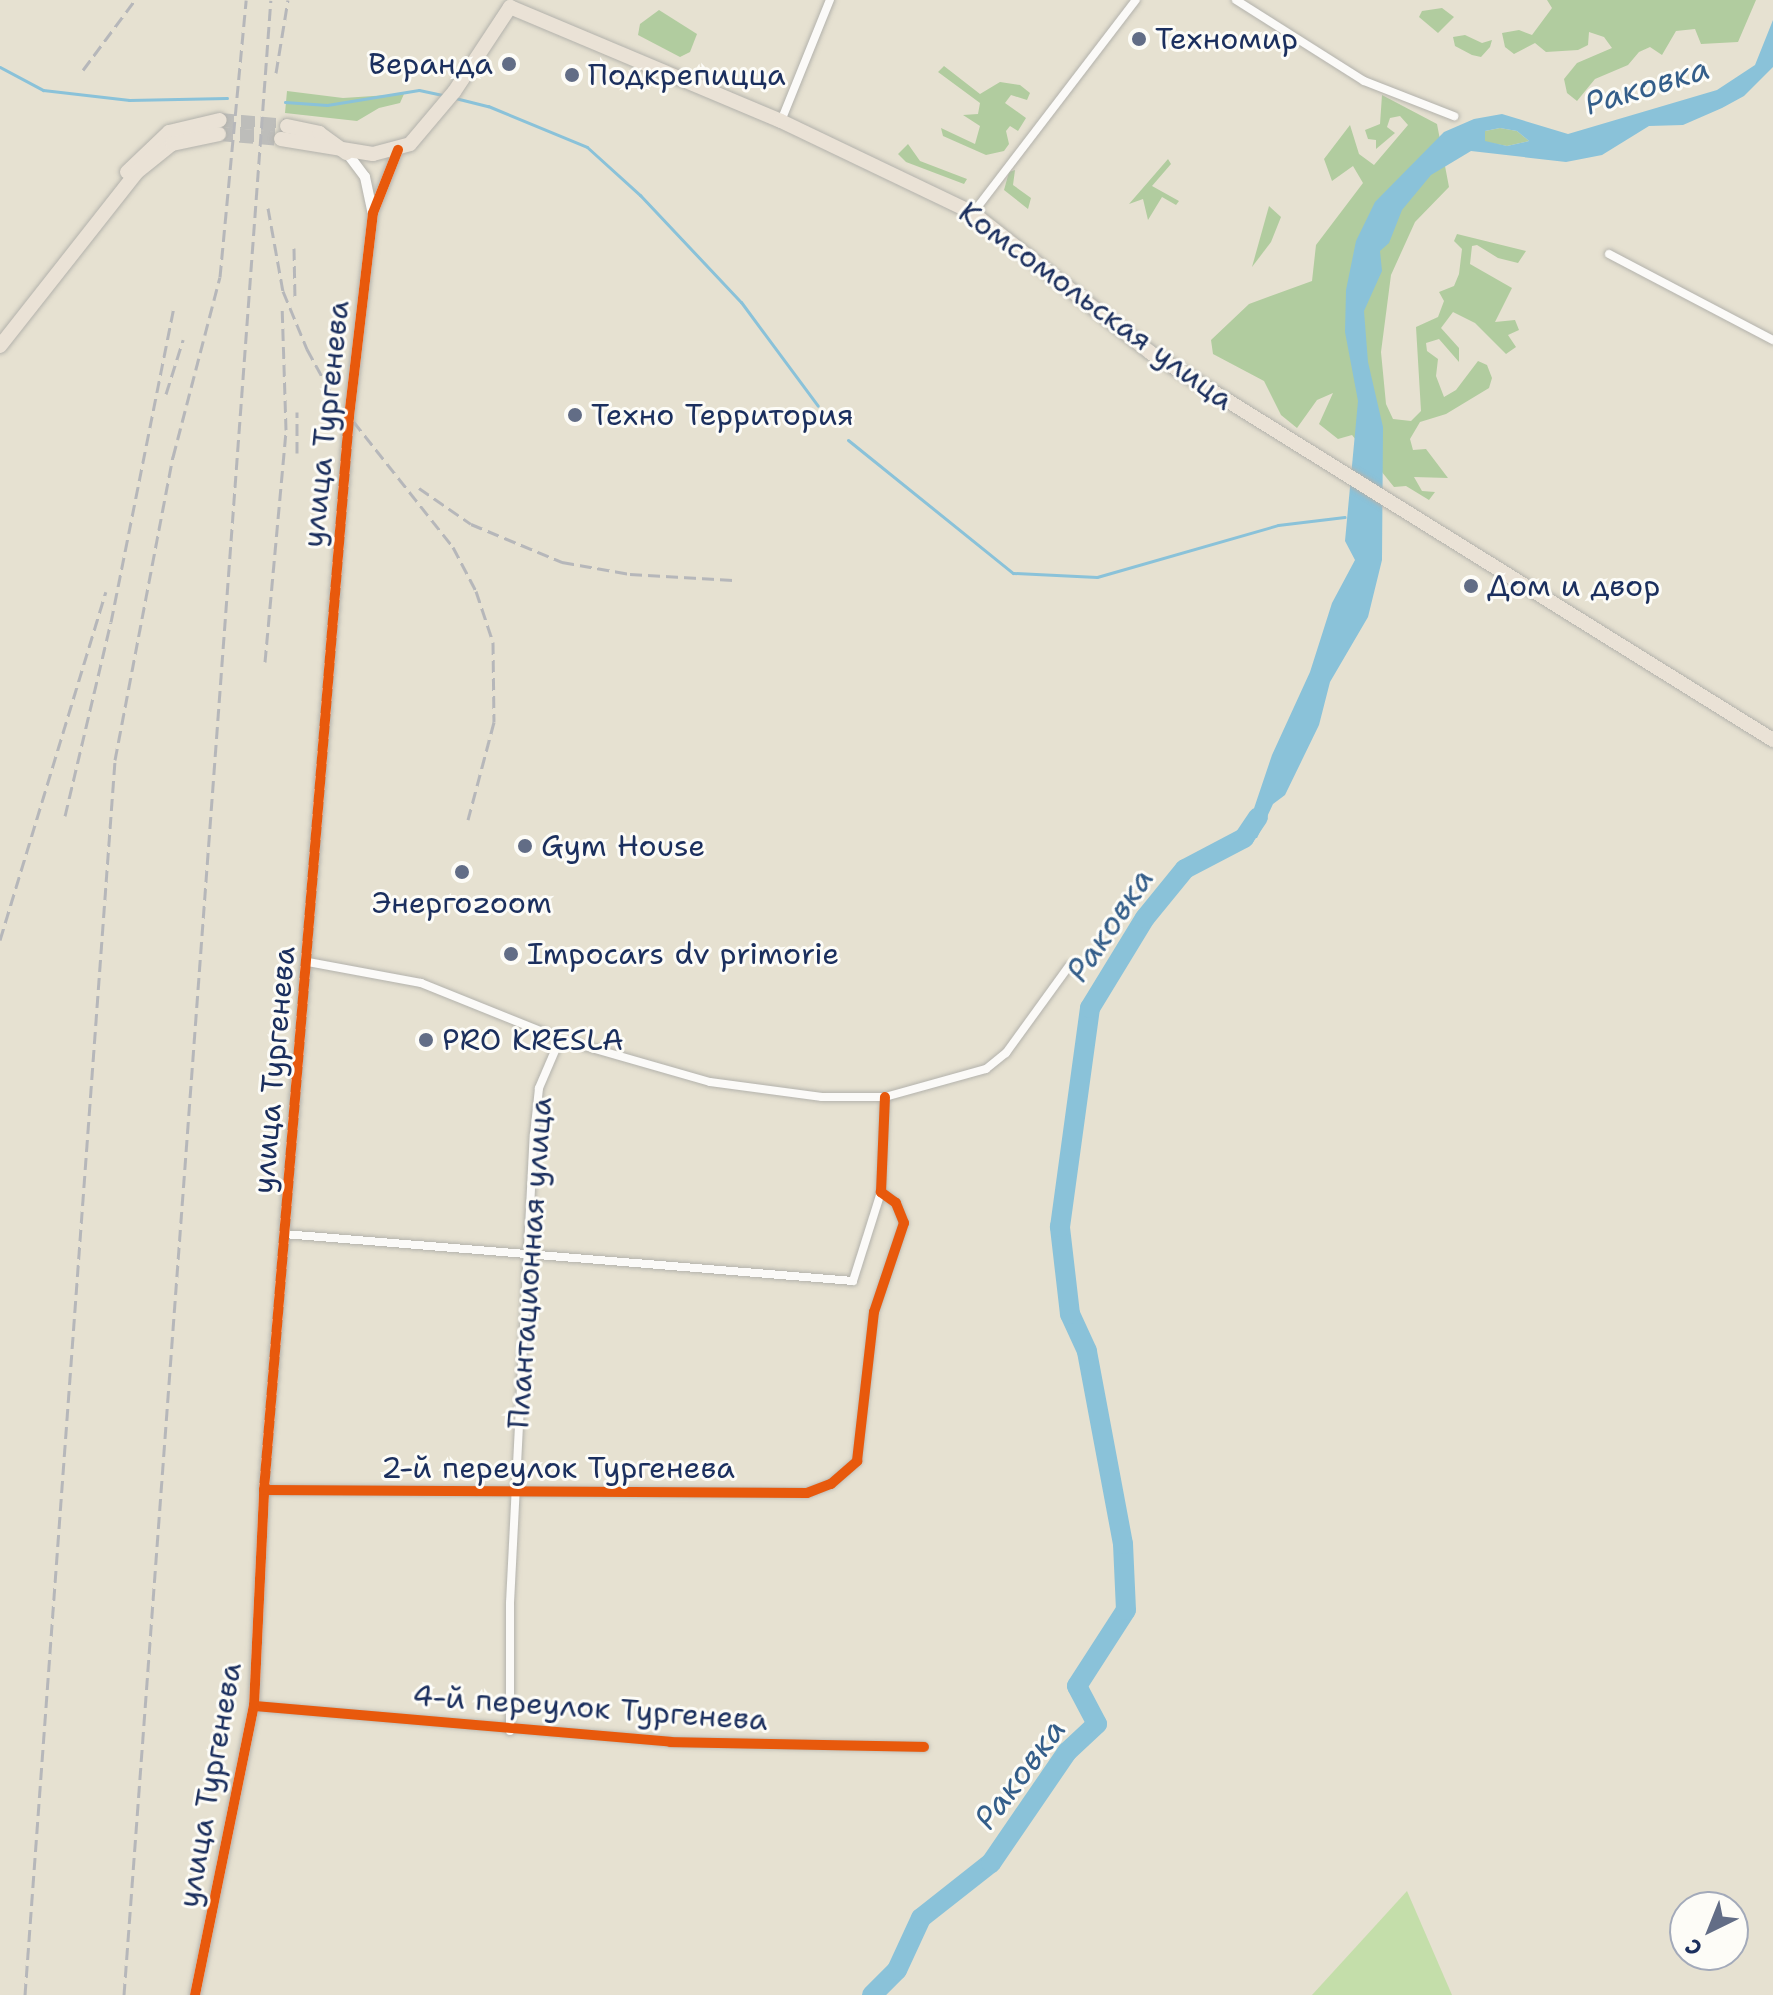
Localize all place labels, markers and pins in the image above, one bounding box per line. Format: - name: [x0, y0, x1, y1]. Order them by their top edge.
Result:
- place label: Техномир: [1155, 21, 1298, 57]
- marker: Техномир: [1130, 30, 1148, 48]
- place label: Веранда: [368, 46, 493, 82]
- marker: Веранда: [500, 55, 518, 73]
- place label: Подкрепицца: [588, 57, 786, 93]
- marker: Подкрепицца: [563, 66, 581, 84]
- place label: Техно Территория: [591, 397, 854, 433]
- marker: Техно Территория: [566, 406, 584, 424]
- place label: Дом и двор: [1487, 568, 1660, 604]
- marker: Дом и двор: [1462, 577, 1480, 595]
- place label: Gym House: [541, 828, 705, 864]
- marker: Gym House: [516, 837, 534, 855]
- marker: Энергоzoom: [453, 863, 471, 881]
- place label: Энергоzoom: [372, 885, 552, 921]
- place label: Impocars dv primorie: [527, 936, 839, 972]
- marker: Impocars dv primorie: [502, 945, 520, 963]
- place label: PRO KRESLA: [442, 1022, 624, 1058]
- marker: PRO KRESLA: [417, 1031, 435, 1049]

